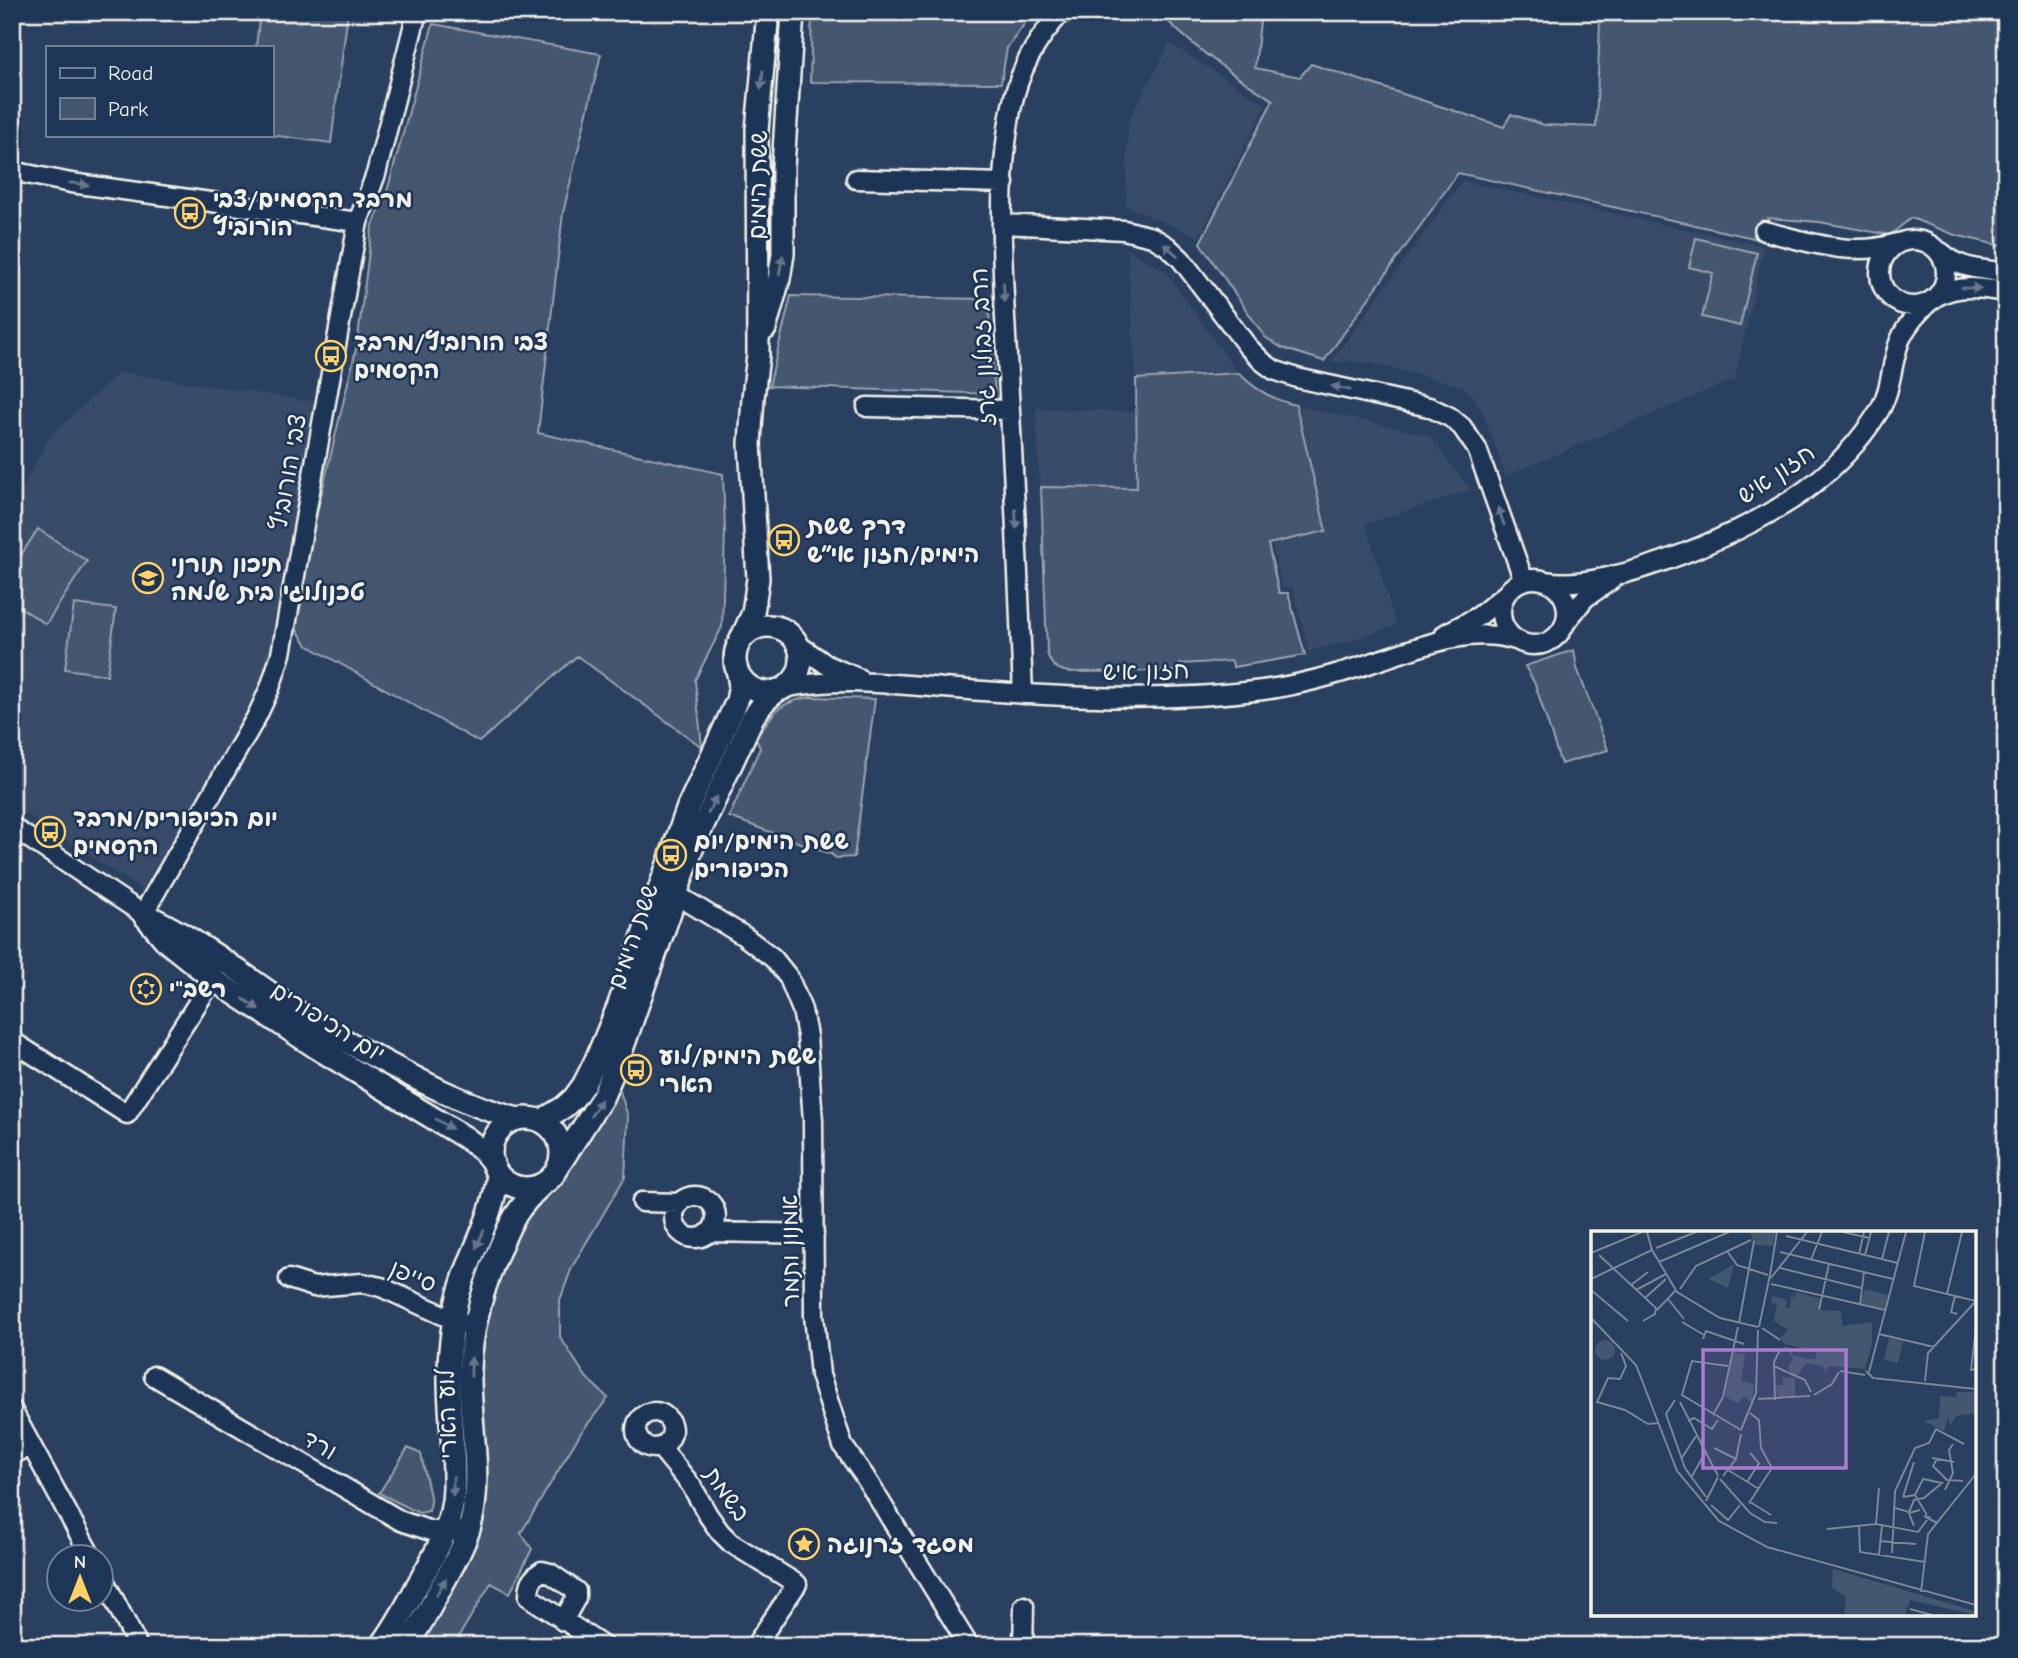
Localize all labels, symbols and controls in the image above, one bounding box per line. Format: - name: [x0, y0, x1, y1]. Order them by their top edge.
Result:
- legend: [46, 46, 273, 136]
- text: Road: [108, 61, 153, 85]
- one-way arrow: [756, 69, 767, 91]
- text: Park: [108, 97, 148, 121]
- street label: ששת הימים: [743, 130, 773, 240]
- one-way arrow: [68, 179, 90, 190]
- place label: מרבד הקסמים/צבי הורוביץ: [213, 185, 413, 241]
- bus stop icon: מרבד הקסמים/צבי הורוביץ: [173, 196, 207, 230]
- one-way arrow: [1163, 243, 1181, 258]
- one-way arrow: [776, 254, 787, 276]
- street label: הרב זבולון גרז: [965, 267, 1001, 427]
- one-way arrow: [999, 281, 1010, 303]
- one-way arrow: [1960, 282, 1982, 294]
- place label: צבי הורוביץ/מרבד הקסמים: [354, 328, 548, 385]
- bus stop icon: צבי הורוביץ/מרבד הקסמים: [314, 339, 348, 373]
- one-way arrow: [1330, 382, 1352, 393]
- street label: צבי הורוביץ: [264, 412, 312, 532]
- street label: חזון איש: [1732, 438, 1820, 510]
- one-way arrow: [1495, 506, 1506, 527]
- one-way arrow: [1010, 508, 1021, 530]
- place label: דרך ששת הימים/חזון אי״ש: [805, 512, 979, 568]
- bus stop icon: דרך ששת הימים/חזון אי״ש: [767, 523, 801, 557]
- place label: תיכון תורני טכנולוגי בית שלמה: [171, 550, 365, 606]
- school or university icon: תיכון תורני טכנולוגי בית שלמה: [131, 561, 165, 595]
- street label: חזון איש: [1102, 656, 1190, 686]
- one-way arrow: [707, 794, 718, 815]
- place label: יום הכיפורים/מרבד הקסמים: [73, 804, 278, 861]
- bus stop icon: יום הכיפורים/מרבד הקסמים: [33, 815, 67, 849]
- place label: ששת הימים/יום הכיפורים: [694, 827, 849, 883]
- bus stop icon: ששת הימים/יום הכיפורים: [654, 838, 688, 872]
- street label: ששת הימים: [602, 880, 664, 992]
- synagogue icon: רשב"י: [129, 972, 163, 1006]
- place label: רשב"י: [169, 975, 226, 1003]
- street label: יום הכיפורים: [266, 976, 390, 1068]
- one-way arrow: [241, 998, 261, 1011]
- place label: ששת הימים/לוע הארי: [659, 1042, 817, 1098]
- bus stop icon: ששת הימים/לוע הארי: [619, 1053, 653, 1087]
- one-way arrow: [589, 1098, 602, 1117]
- one-way arrow: [435, 1118, 454, 1131]
- street label: אמנון ותמר: [775, 1194, 805, 1308]
- one-way arrow: [475, 1229, 486, 1250]
- inset map: [1591, 1231, 1976, 1616]
- street label: סייפן: [385, 1254, 441, 1299]
- one-way arrow: [465, 1356, 476, 1378]
- street label: לוע הארי: [431, 1367, 463, 1459]
- street label: ורד: [298, 1424, 342, 1466]
- street label: בשמת: [697, 1460, 756, 1527]
- one-way arrow: [447, 1475, 459, 1497]
- place icon: מסגד זרנוגה: [787, 1527, 821, 1561]
- place label: מסגד זרנוגה: [827, 1530, 974, 1558]
- north arrow: [46, 1542, 116, 1612]
- text: N: [74, 1551, 86, 1573]
- one-way arrow: [435, 1577, 447, 1597]

